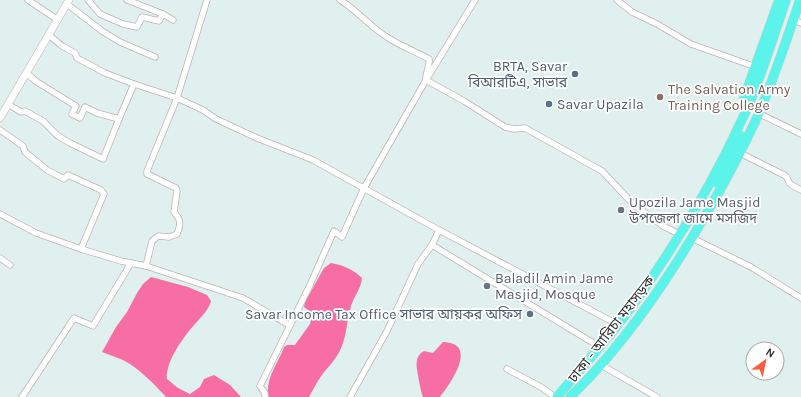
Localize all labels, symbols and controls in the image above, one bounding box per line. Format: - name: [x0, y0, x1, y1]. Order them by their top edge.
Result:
- place label: BRTA, Savar বিআরটিএ, সাভার: [467, 58, 568, 91]
- marker: BRTA, Savar বিআরটিএ, সাভার: [570, 69, 580, 79]
- place label: The Salvation Army Training College: [668, 81, 791, 114]
- marker: The Salvation Army Training College: [655, 92, 665, 102]
- place label: Savar Upazila: [557, 96, 644, 113]
- marker: Savar Upazila: [544, 99, 554, 109]
- place label: Upozila Jame Masjid উপজেলা জামে মসজিদ: [628, 194, 761, 227]
- marker: Upozila Jame Masjid উপজেলা জামে মসজিদ: [616, 205, 626, 215]
- place label: Baladil Amin Jame Masjid, Mosque: [495, 270, 613, 303]
- street label: ঢাকা - আরিচা মহাসড়ক: [564, 272, 659, 387]
- marker: Baladil Amin Jame Masjid, Mosque: [482, 281, 492, 291]
- place label: Savar Income Tax Office সাভার আয়কর অফিস: [245, 306, 522, 323]
- marker: Savar Income Tax Office সাভার আয়কর অফিস: [525, 309, 535, 319]
- north arrow: [745, 341, 785, 381]
- text: N: [763, 345, 777, 361]

